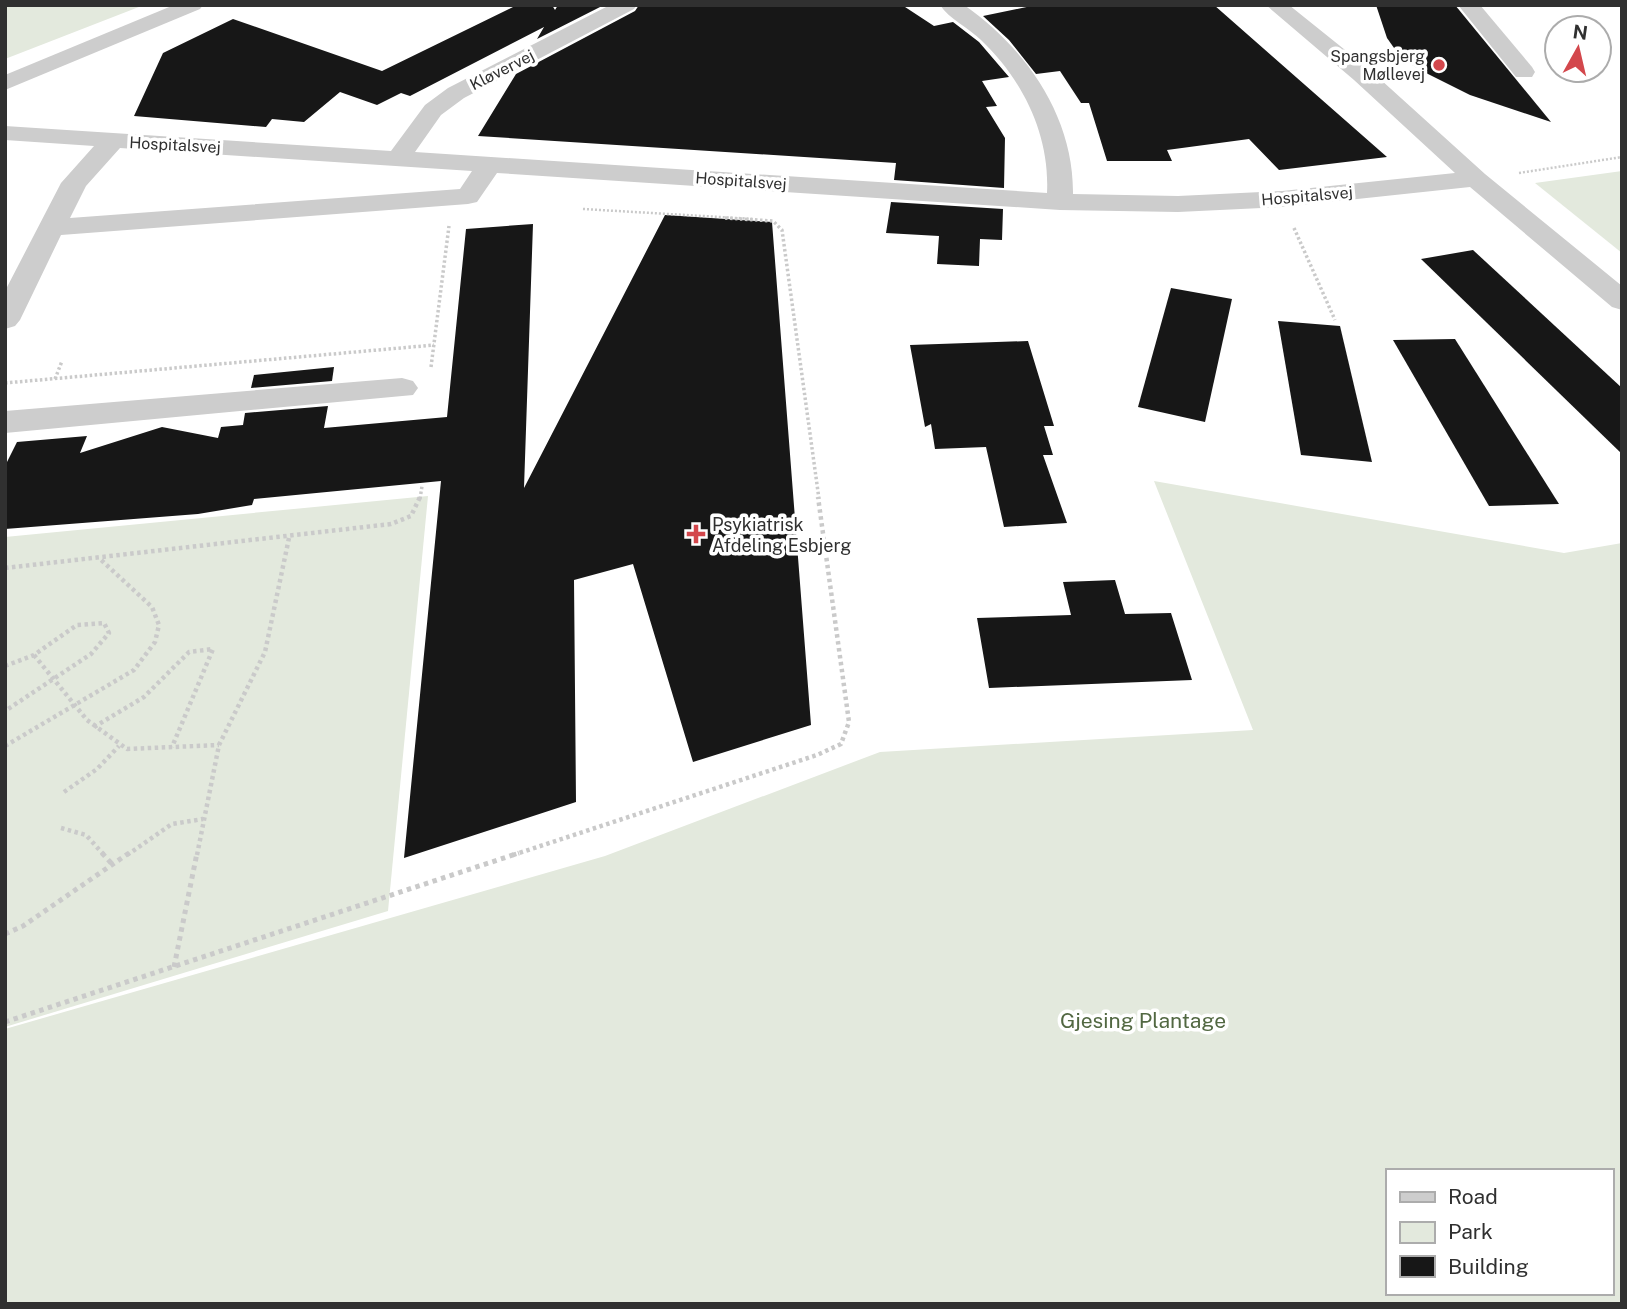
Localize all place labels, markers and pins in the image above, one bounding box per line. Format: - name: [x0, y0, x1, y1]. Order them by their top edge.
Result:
- place label: Spangsbjerg Møllevej: [1330, 47, 1425, 84]
- marker: Spangsbjerg Møllevej: [1431, 57, 1447, 73]
- place label: Psykiatrisk Afdeling Esbjerg: [712, 514, 851, 556]
- marker: Psykiatrisk Afdeling Esbjerg: [686, 524, 706, 544]

